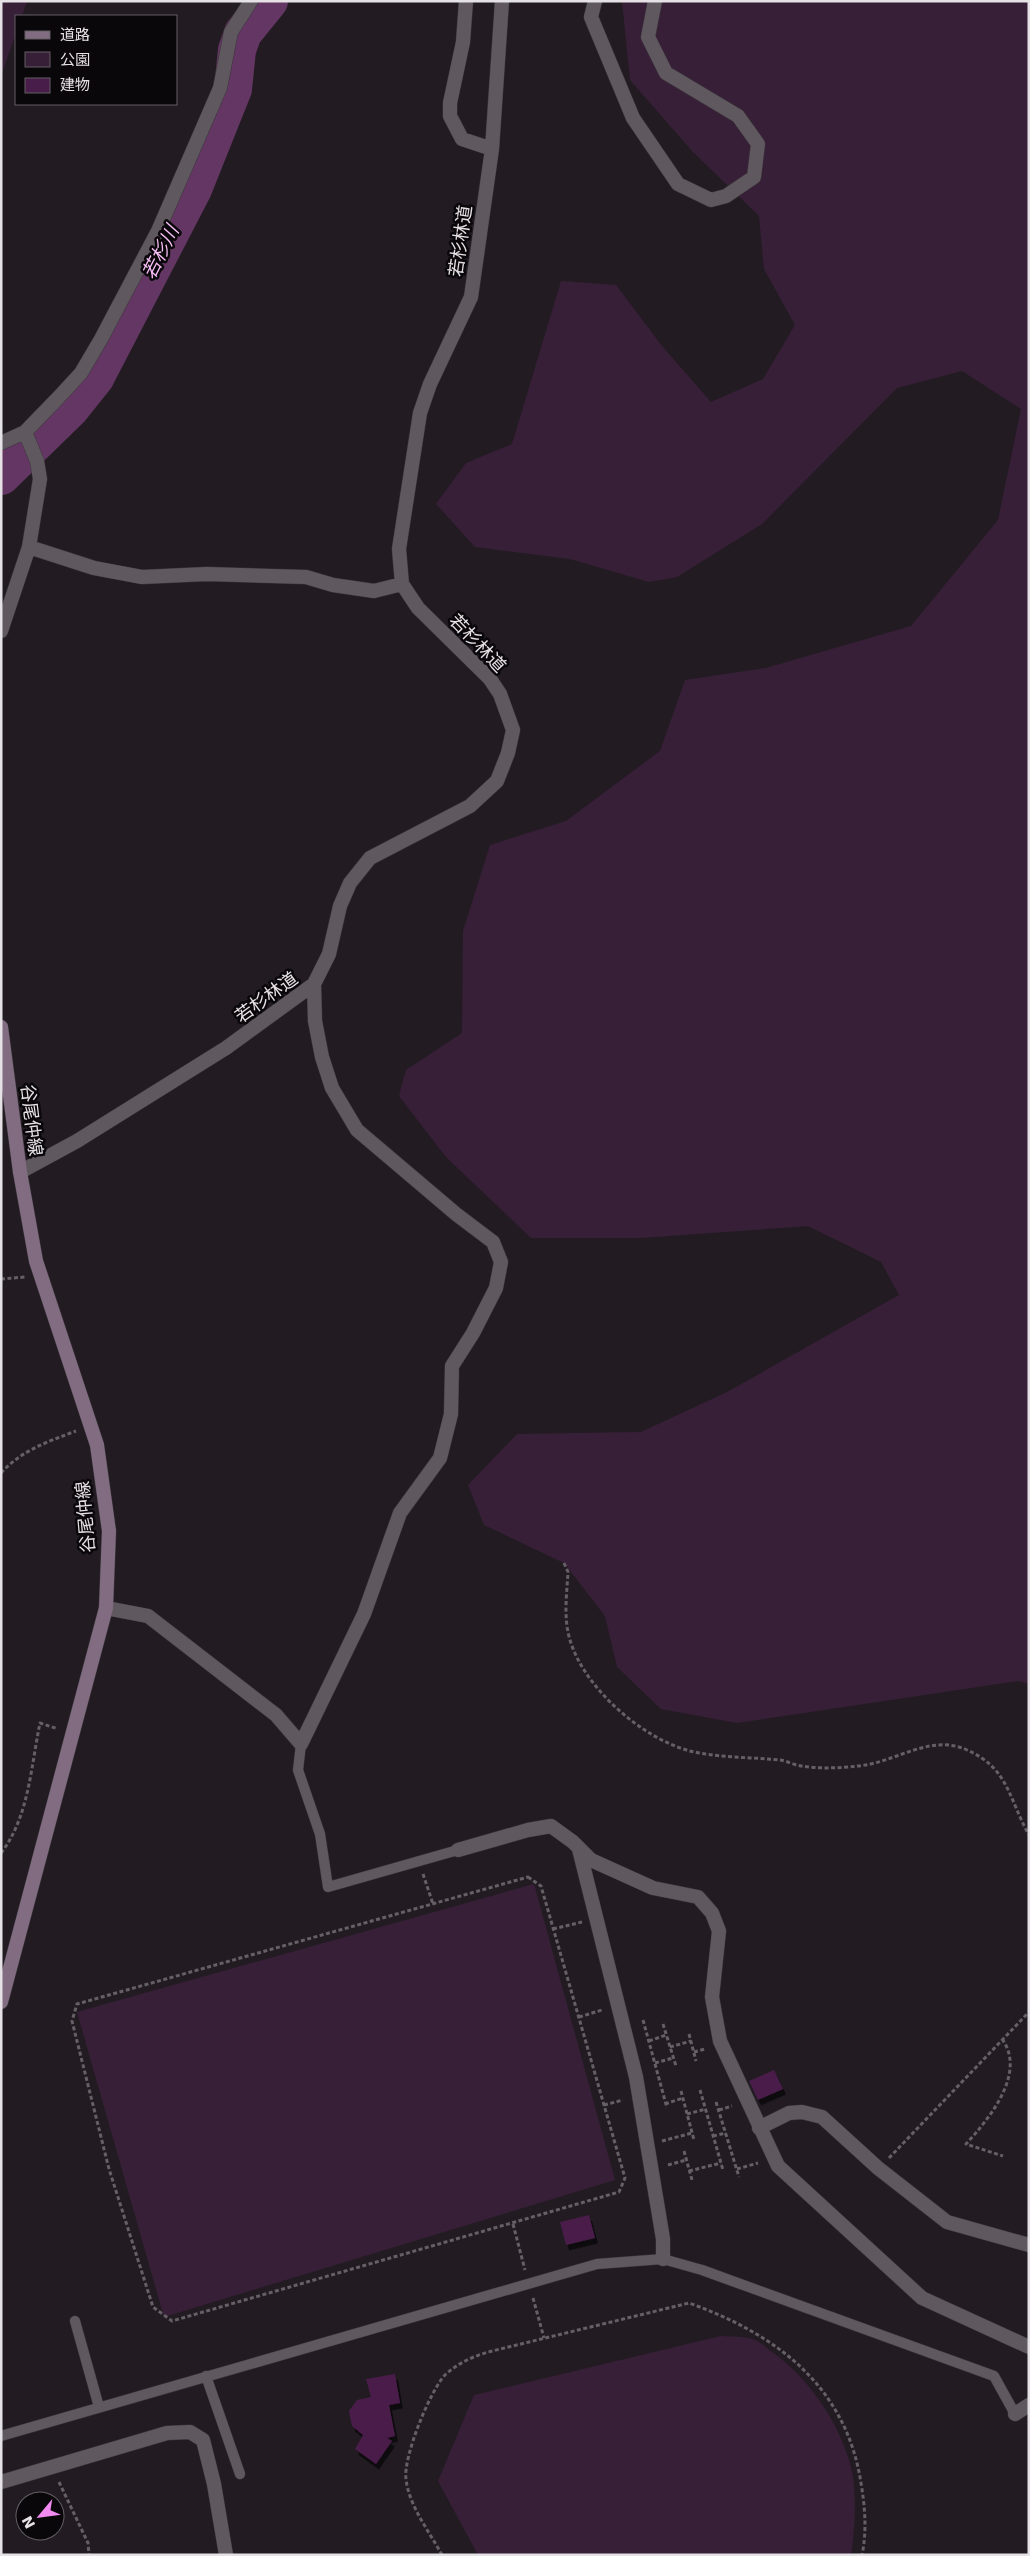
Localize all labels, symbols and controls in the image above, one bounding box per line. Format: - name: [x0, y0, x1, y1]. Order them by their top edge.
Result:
- legend: [15, 15, 178, 105]
- text: 道路: [60, 26, 90, 44]
- text: 公園: [60, 51, 90, 69]
- text: 建物: [60, 76, 90, 94]
- street label: 若杉林道: [445, 204, 475, 278]
- water label: 若杉川: [137, 220, 184, 282]
- street label: 若杉林道: [445, 610, 511, 676]
- street label: 若杉林道: [231, 967, 301, 1027]
- street label: 谷尾仲線: [17, 1083, 47, 1157]
- street label: 谷尾仲線: [71, 1480, 99, 1554]
- north arrow: [15, 2491, 65, 2541]
- text: N: [19, 2513, 38, 2531]

